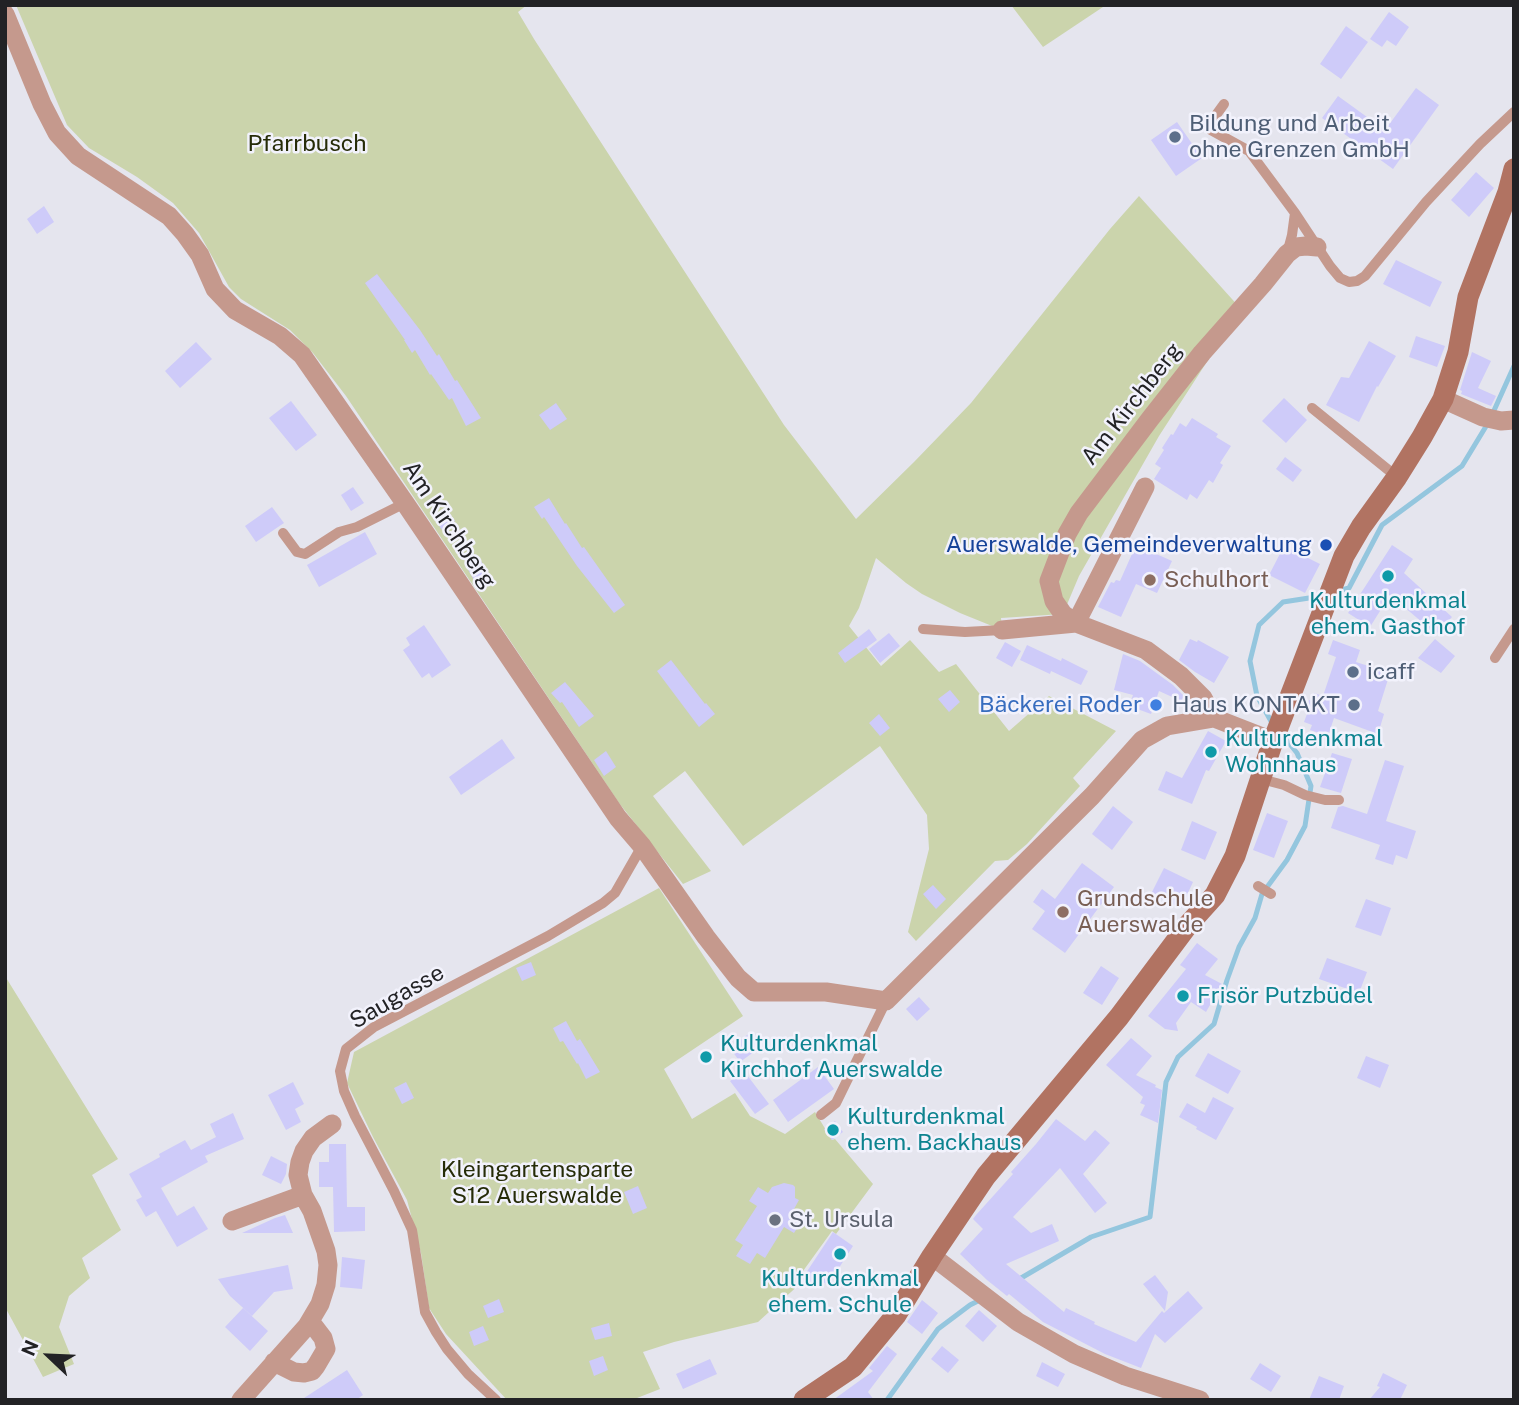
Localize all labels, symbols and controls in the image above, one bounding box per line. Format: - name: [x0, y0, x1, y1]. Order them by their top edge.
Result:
- place label: Bildung und Arbeit ohne Grenzen GmbH: [1189, 110, 1410, 164]
- marker: Bildung und Arbeit ohne Grenzen GmbH: [1167, 129, 1183, 145]
- park label: Pfarrbusch: [248, 130, 366, 158]
- street label: Am Kirchberg: [1076, 337, 1188, 471]
- street label: Am Kirchberg: [396, 456, 502, 594]
- place label: Auerswalde, Gemeindeverwaltung: [946, 531, 1312, 559]
- marker: Auerswalde, Gemeindeverwaltung: [1318, 537, 1334, 553]
- place label: Schulhort: [1164, 566, 1269, 594]
- marker: Kulturdenkmal ehem. Gasthof: [1380, 568, 1396, 584]
- marker: Schulhort: [1142, 572, 1158, 588]
- place label: Kulturdenkmal ehem. Gasthof: [1309, 587, 1467, 641]
- place label: icaff: [1367, 658, 1415, 686]
- marker: icaff: [1345, 664, 1361, 680]
- place label: Bäckerei Roder: [979, 691, 1142, 719]
- place label: Haus KONTAKT: [1172, 691, 1340, 719]
- marker: Bäckerei Roder: [1148, 697, 1164, 713]
- marker: Haus KONTAKT: [1346, 697, 1362, 713]
- place label: Kulturdenkmal Wohnhaus: [1225, 725, 1383, 779]
- marker: Kulturdenkmal Wohnhaus: [1203, 744, 1219, 760]
- place label: Grundschule Auerswalde: [1077, 885, 1214, 939]
- marker: Grundschule Auerswalde: [1055, 904, 1071, 920]
- street label: Saugasse: [345, 959, 449, 1035]
- place label: Frisör Putzbüdel: [1197, 982, 1373, 1010]
- marker: Frisör Putzbüdel: [1175, 988, 1191, 1004]
- place label: Kulturdenkmal Kirchhof Auerswalde: [720, 1030, 943, 1084]
- marker: Kulturdenkmal Kirchhof Auerswalde: [698, 1049, 714, 1065]
- place label: Kulturdenkmal ehem. Backhaus: [847, 1103, 1021, 1157]
- marker: Kulturdenkmal ehem. Backhaus: [825, 1122, 841, 1138]
- park label: Kleingartensparte S12 Auerswalde: [441, 1156, 633, 1210]
- place label: St. Ursula: [789, 1206, 893, 1234]
- marker: St. Ursula: [767, 1212, 783, 1228]
- marker: Kulturdenkmal ehem. Schule: [832, 1246, 848, 1262]
- place label: Kulturdenkmal ehem. Schule: [761, 1265, 919, 1319]
- north arrow: [14, 1321, 84, 1391]
- text: N: [17, 1337, 43, 1359]

